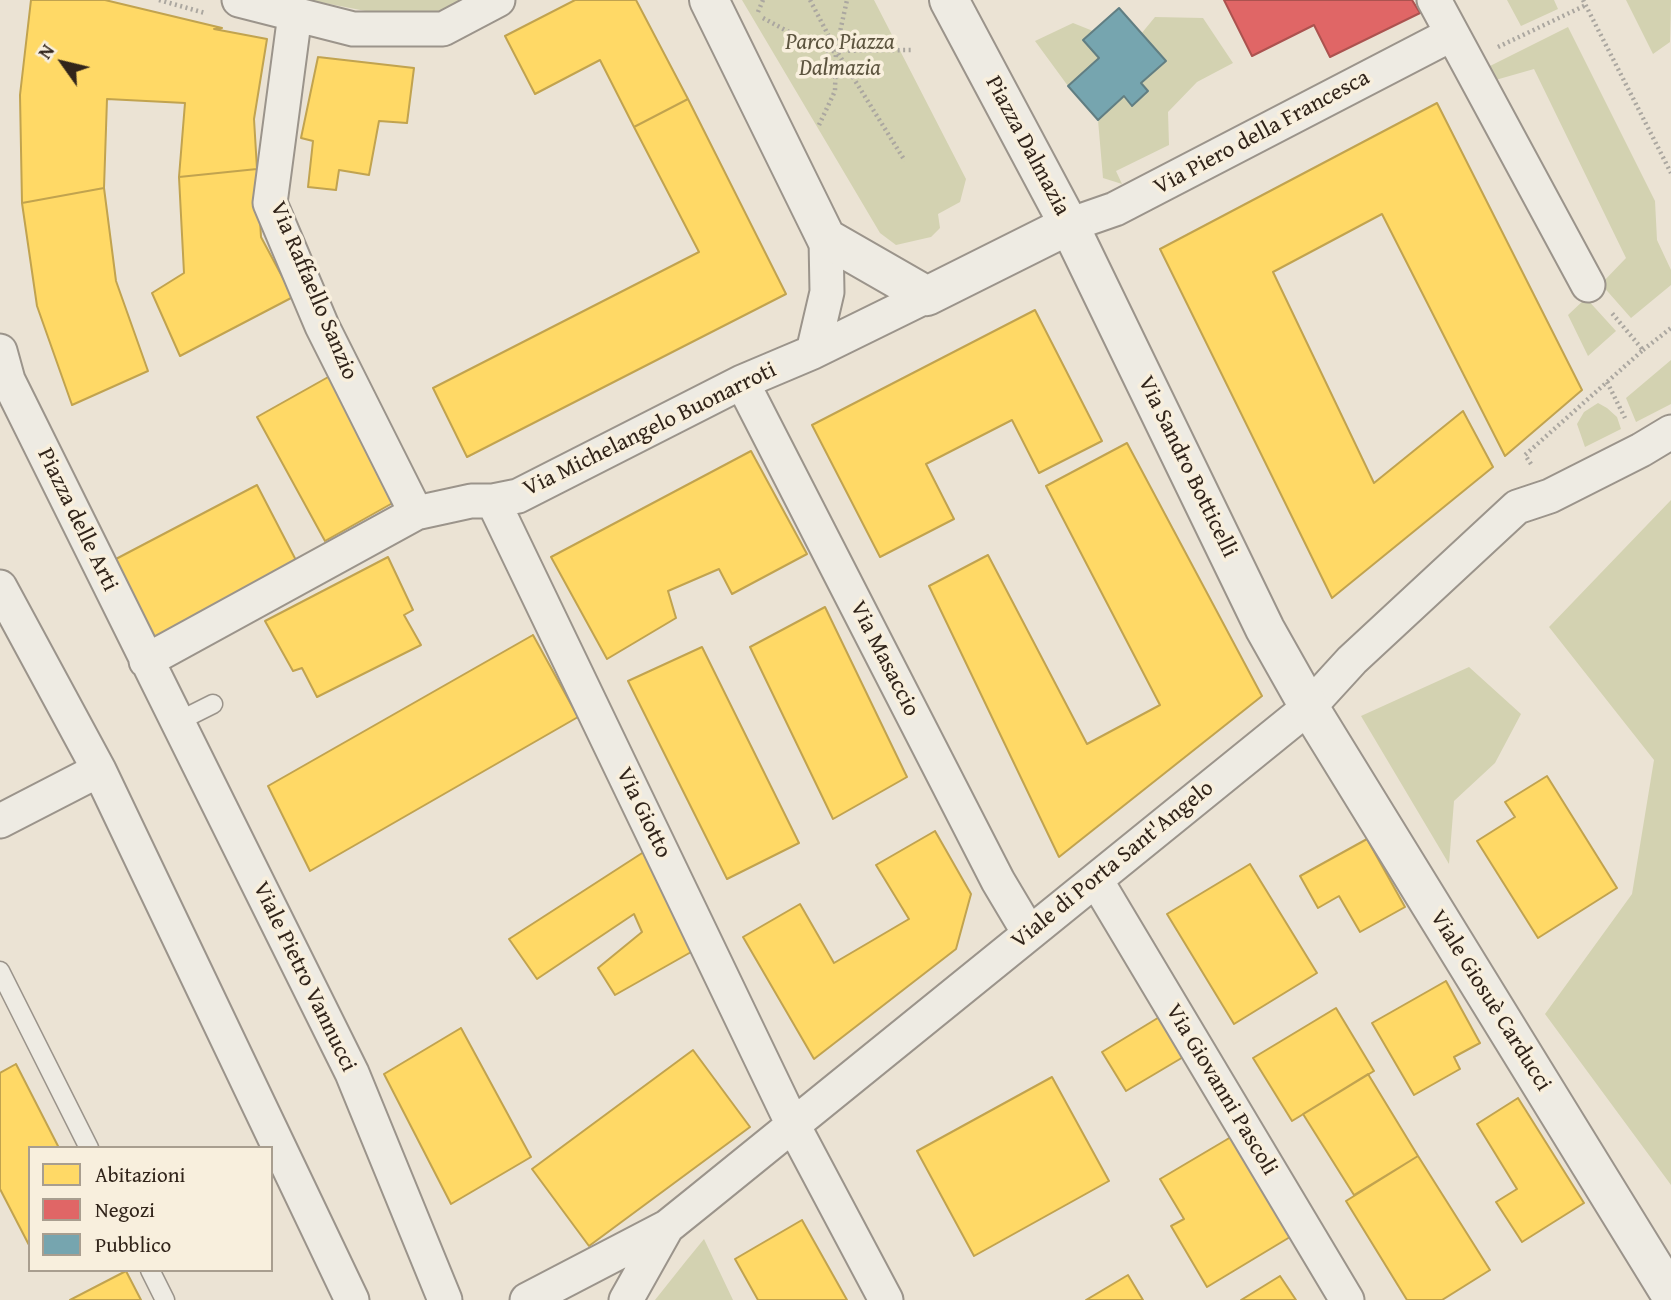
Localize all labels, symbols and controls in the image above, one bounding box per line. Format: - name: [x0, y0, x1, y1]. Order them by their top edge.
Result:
- north arrow: [28, 28, 98, 98]
- park label: Parco Piazza Dalmazia: [785, 29, 895, 83]
- text: N: [30, 38, 61, 64]
- street label: Via Piero della Francesca: [1149, 64, 1375, 202]
- street label: Piazza Dalmazia: [979, 71, 1075, 221]
- street label: Via Raffaello Sanzio: [263, 198, 363, 384]
- street label: Via Michelangelo Buonarroti: [519, 357, 781, 503]
- street label: Via Sandro Botticelli: [1131, 372, 1243, 562]
- street label: Piazza delle Arti: [30, 444, 124, 596]
- street label: Via Masaccio: [843, 597, 925, 721]
- street label: Via Giotto: [609, 763, 677, 863]
- street label: Viale di Porta Sant'Angelo: [1006, 775, 1220, 955]
- street label: Viale Pietro Vannucci: [246, 877, 362, 1077]
- street label: Viale Giosuè Carducci: [1423, 905, 1557, 1097]
- street label: Via Giovanni Pascoli: [1159, 999, 1283, 1181]
- legend: [28, 1146, 273, 1272]
- text: Abitazioni: [95, 1159, 185, 1190]
- text: Negozi: [95, 1194, 155, 1225]
- text: Pubblico: [95, 1229, 171, 1260]

